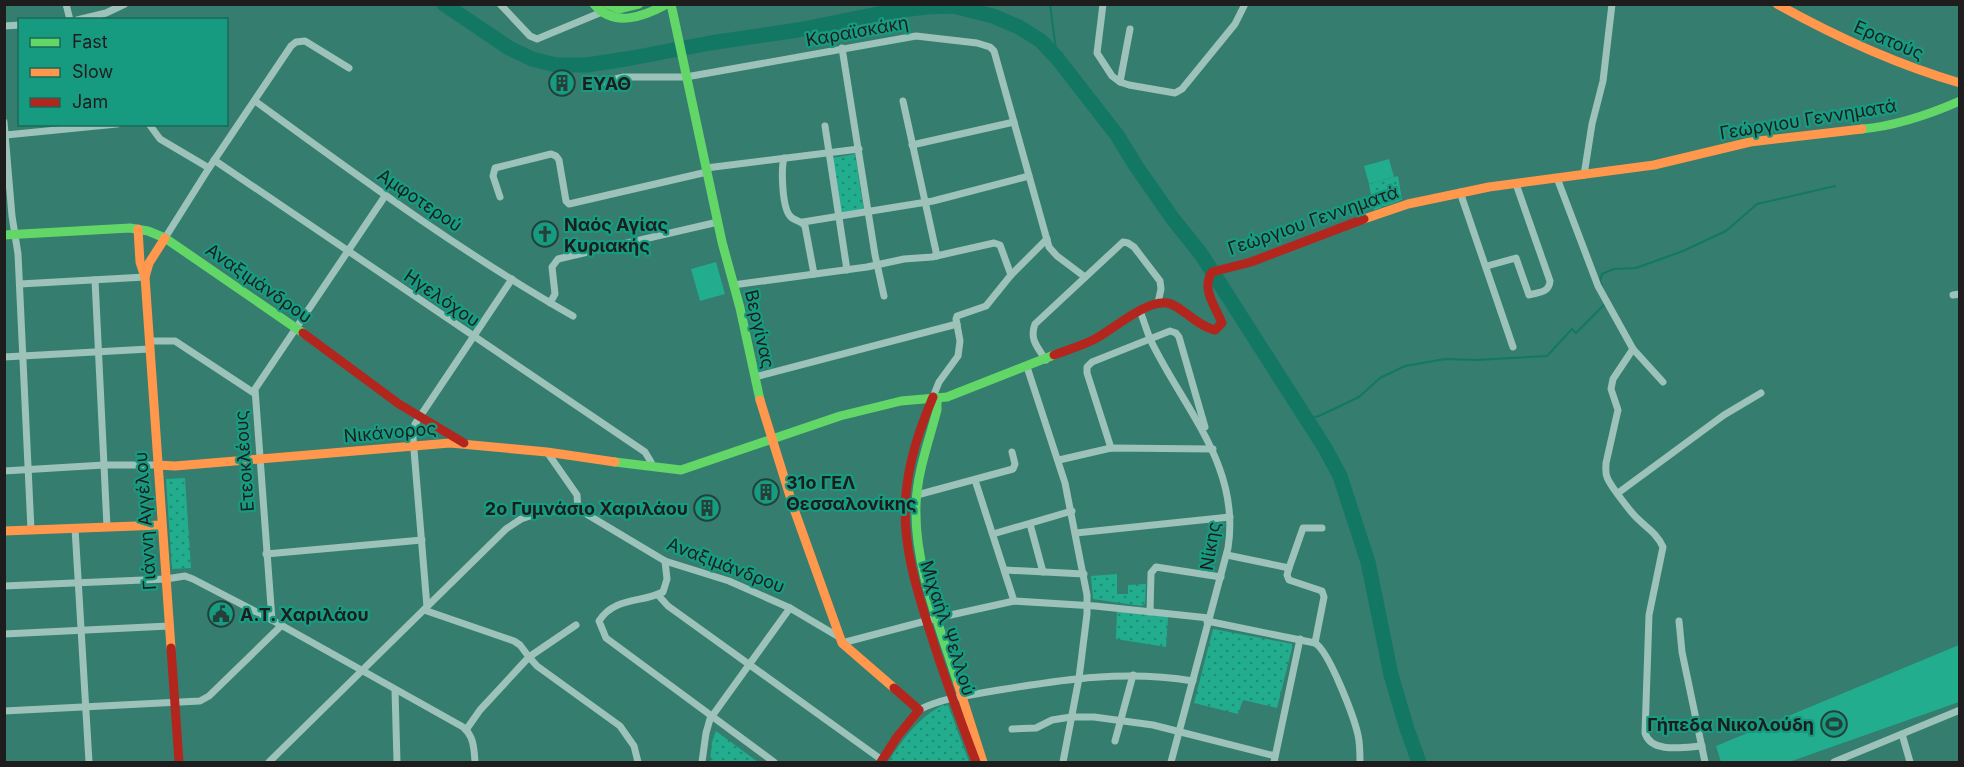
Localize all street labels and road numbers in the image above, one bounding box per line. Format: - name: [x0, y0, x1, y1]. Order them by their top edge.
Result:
- street label: Καραϊσκάκη: [804, 12, 910, 50]
- street label: Ερατούς: [1851, 16, 1927, 64]
- street label: Γεώργιου Γεννηματά: [1718, 95, 1898, 143]
- street label: Αμφοτερού: [374, 164, 466, 236]
- street label: Γεώργιου Γεννηματά: [1225, 181, 1401, 259]
- street label: Αναξιμάνδρου: [202, 239, 316, 327]
- street label: Ηγελόχου: [400, 265, 484, 331]
- street label: Βεργίνας: [741, 288, 779, 370]
- street label: Ετεοκλέους: [230, 410, 258, 512]
- street label: Νικάνορος: [343, 417, 437, 447]
- street label: Γιάννη Αγγέλου: [130, 451, 160, 591]
- street label: Νίκης: [1196, 520, 1224, 572]
- street label: Αναξιμάνδρου: [664, 533, 788, 597]
- street label: Μιχαήλ Ψελλού: [916, 558, 980, 698]

